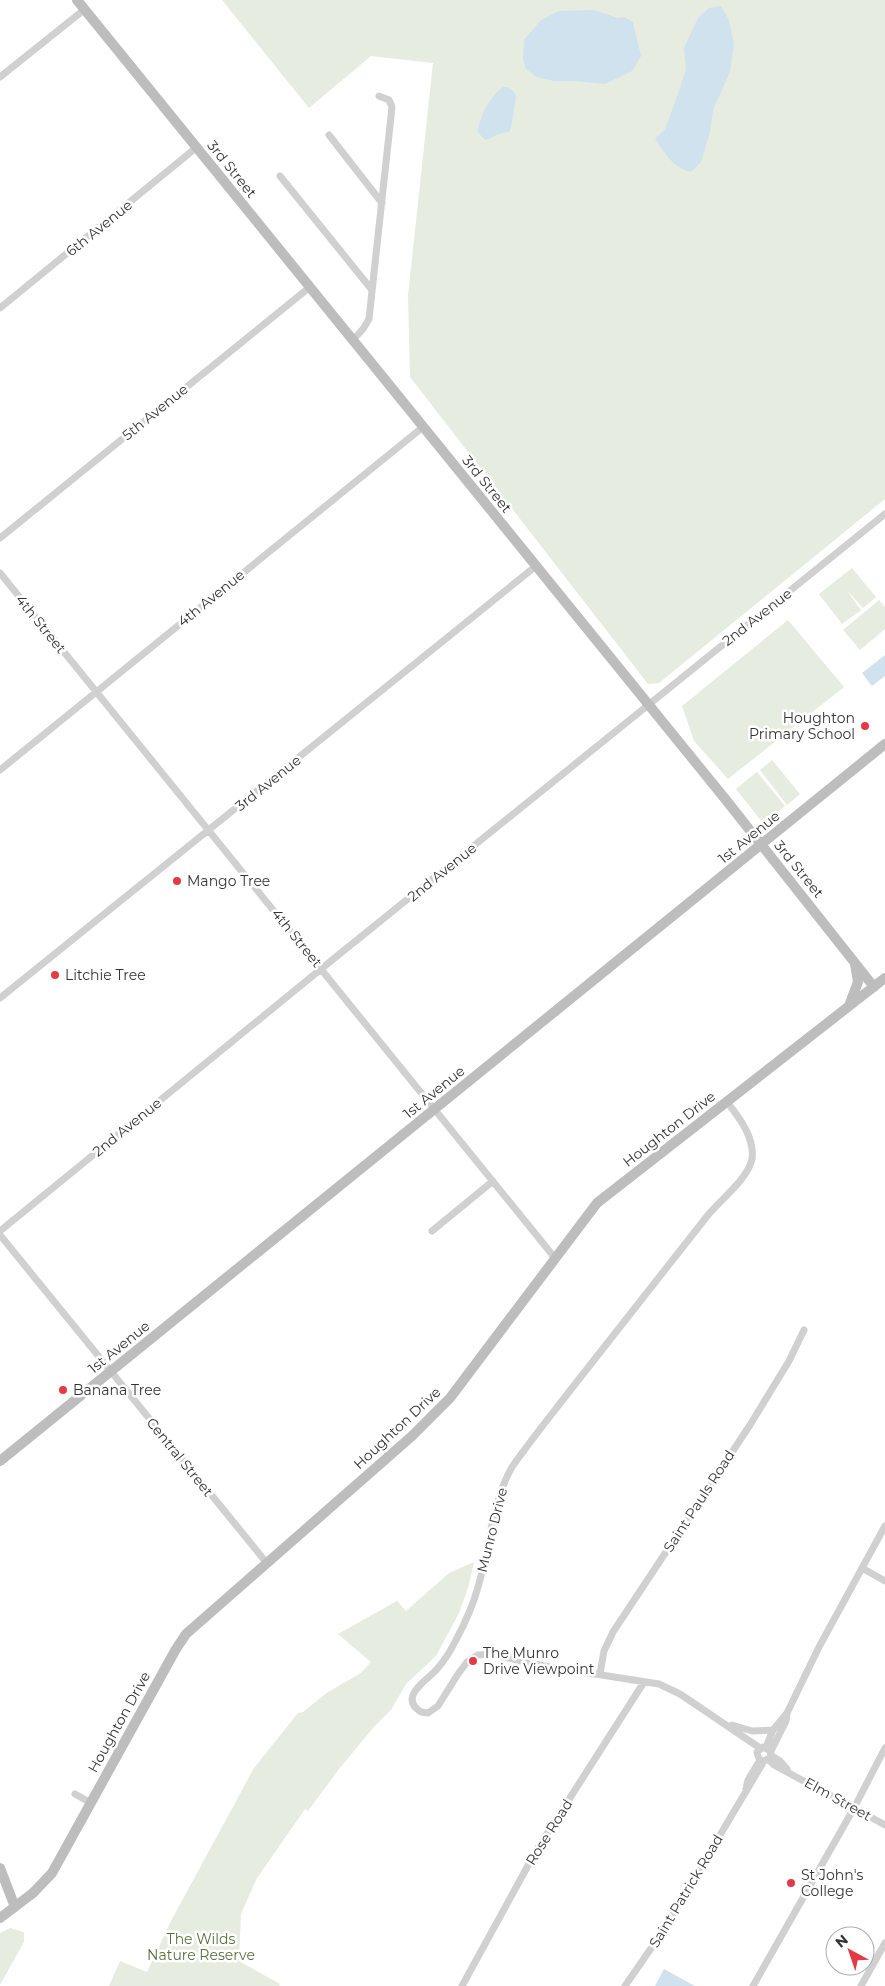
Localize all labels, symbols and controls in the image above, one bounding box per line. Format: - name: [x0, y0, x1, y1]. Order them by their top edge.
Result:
- street label: 3rd Street: [203, 137, 261, 202]
- street label: 6th Avenue: [62, 196, 136, 260]
- street label: 5th Avenue: [118, 380, 192, 444]
- street label: 3rd Street: [458, 452, 516, 517]
- street label: 4th Avenue: [174, 566, 248, 630]
- street label: 2nd Avenue: [719, 584, 795, 650]
- street label: 4th Street: [12, 591, 70, 657]
- place label: Houghton Primary School: [749, 709, 855, 743]
- marker: Houghton Primary School: [859, 720, 871, 732]
- street label: 3rd Avenue: [232, 751, 304, 815]
- street label: 1st Avenue: [715, 807, 783, 867]
- street label: 3rd Street: [770, 837, 828, 902]
- street label: 2nd Avenue: [404, 839, 480, 905]
- place label: Mango Tree: [187, 872, 270, 890]
- marker: Mango Tree: [171, 875, 183, 887]
- street label: 4th Street: [268, 905, 326, 971]
- place label: Litchie Tree: [65, 966, 146, 984]
- marker: Litchie Tree: [49, 969, 61, 981]
- street label: 1st Avenue: [400, 1062, 468, 1122]
- street label: Houghton Drive: [619, 1087, 719, 1171]
- street label: 2nd Avenue: [89, 1094, 165, 1160]
- street label: 1st Avenue: [85, 1317, 153, 1377]
- place label: Banana Tree: [73, 1381, 161, 1399]
- street label: Houghton Drive: [350, 1383, 444, 1473]
- marker: Banana Tree: [57, 1384, 69, 1396]
- street label: Central Street: [143, 1414, 217, 1500]
- street label: Saint Pauls Road: [659, 1447, 739, 1555]
- street label: Munro Drive: [473, 1486, 511, 1574]
- place label: The Munro Drive Viewpoint: [483, 1644, 595, 1678]
- marker: The Munro Drive Viewpoint: [467, 1655, 479, 1667]
- street label: Houghton Drive: [84, 1668, 154, 1776]
- street label: Elm Street: [801, 1773, 875, 1825]
- street label: Rose Road: [522, 1796, 576, 1868]
- street label: Saint Patrick Road: [645, 1831, 727, 1951]
- place label: St John's College: [801, 1866, 864, 1900]
- marker: St John's College: [785, 1877, 797, 1889]
- north arrow: [825, 1926, 875, 1976]
- park label: The Wilds Nature Reserve: [147, 1930, 255, 1964]
- text: N: [832, 1931, 852, 1952]

